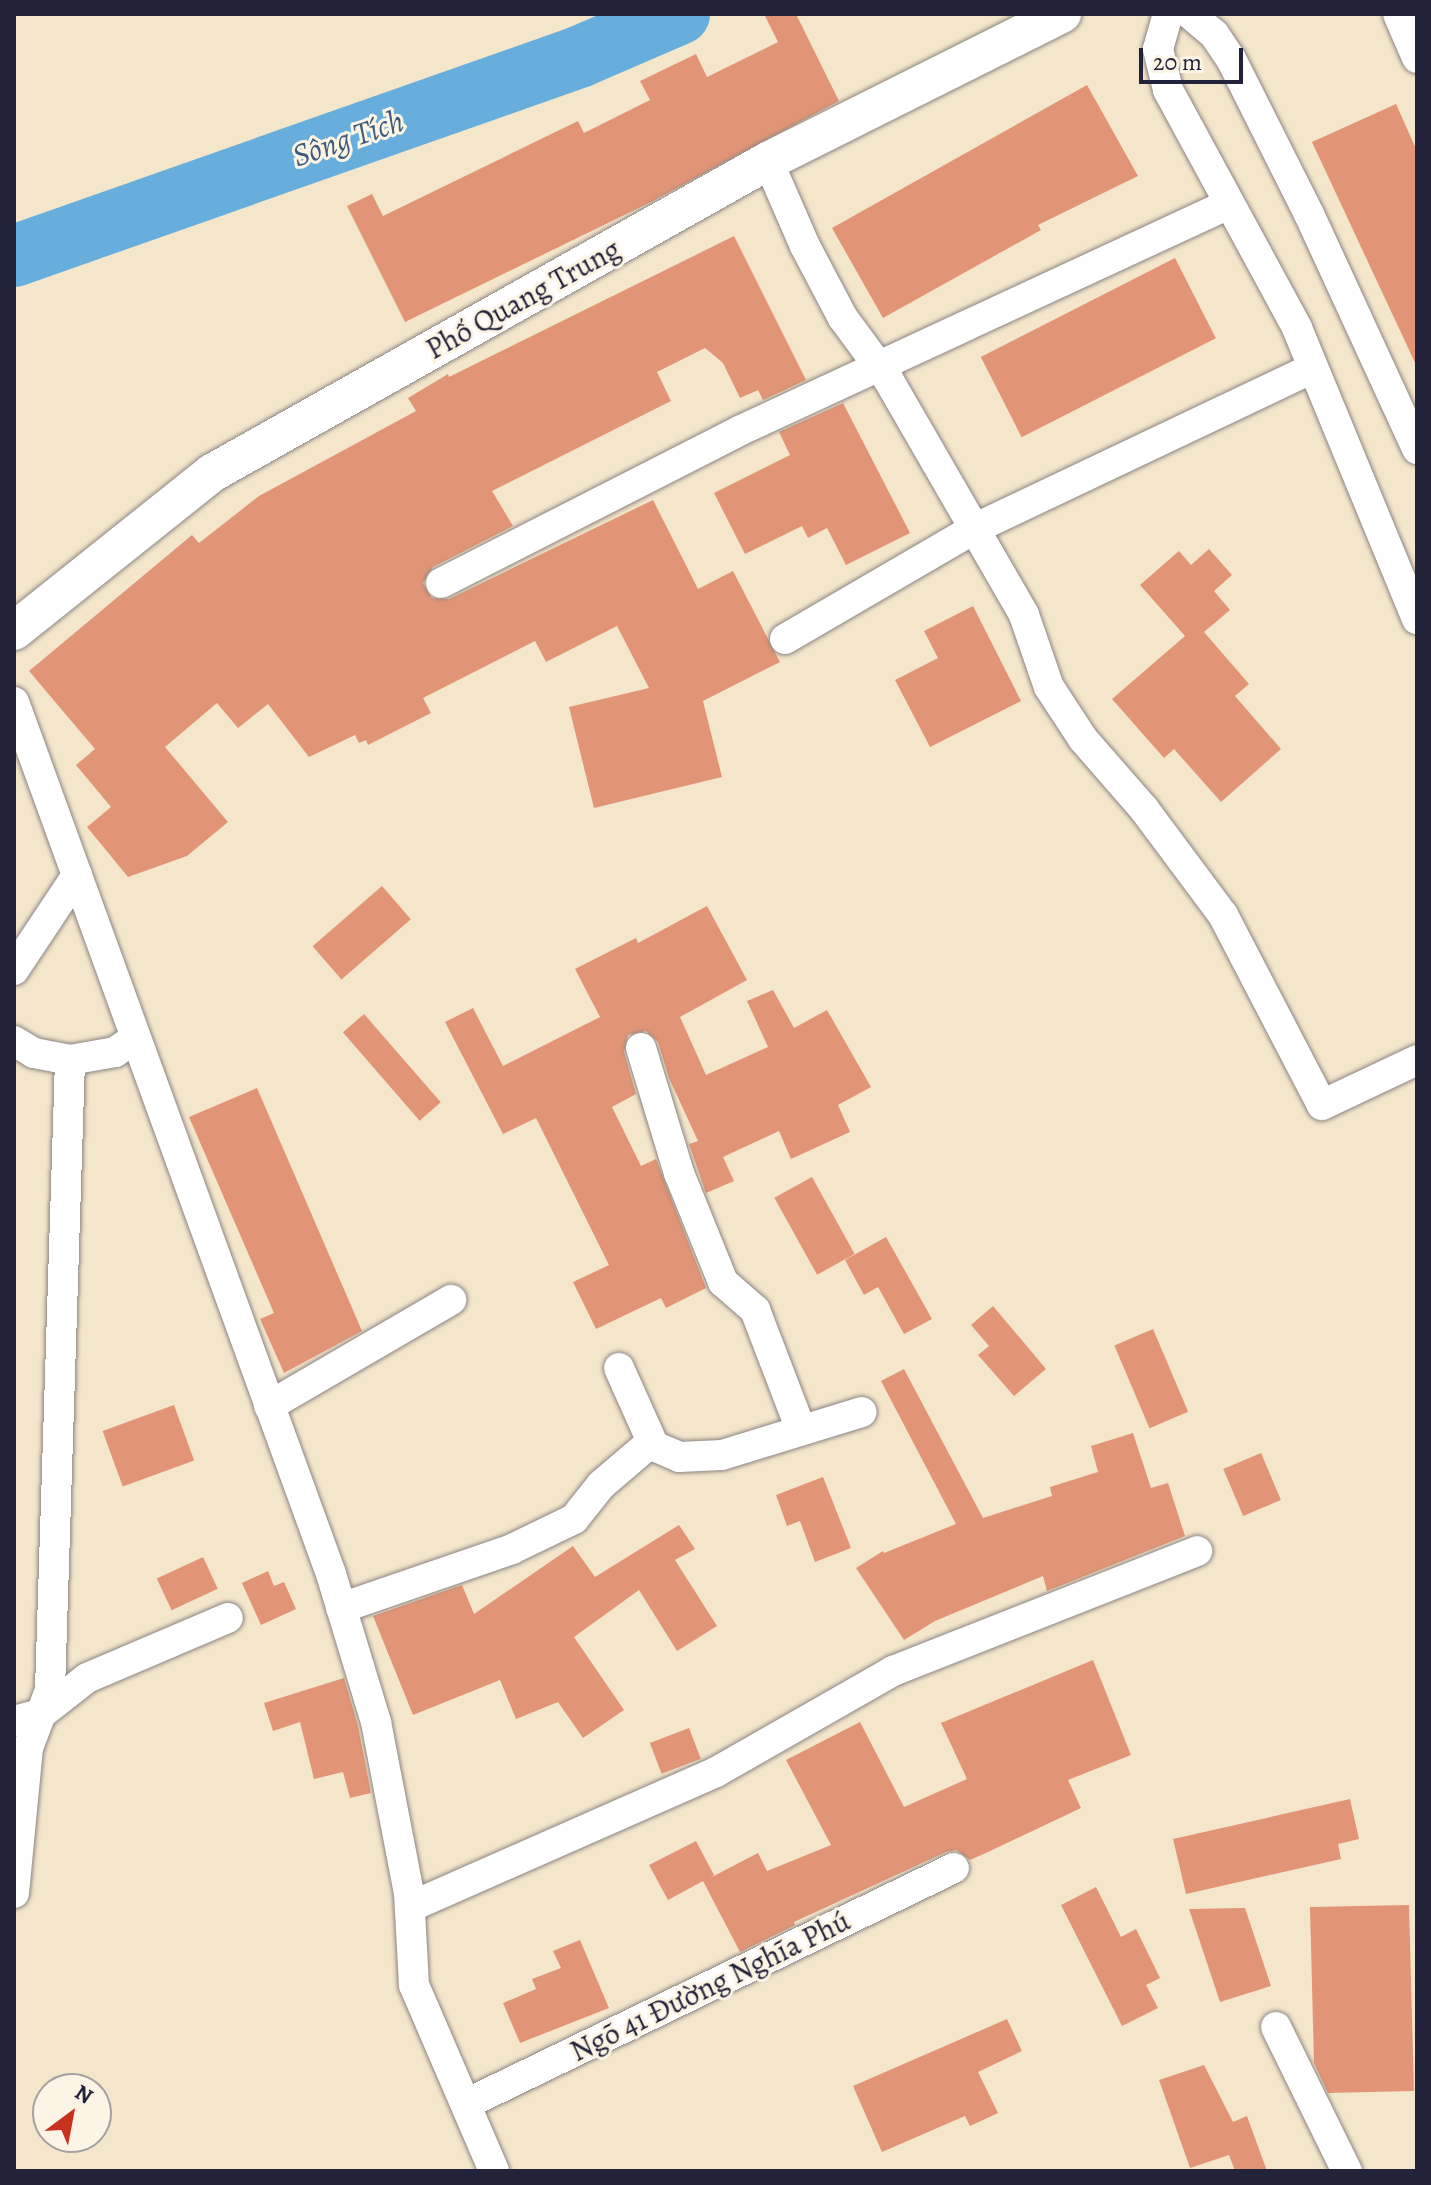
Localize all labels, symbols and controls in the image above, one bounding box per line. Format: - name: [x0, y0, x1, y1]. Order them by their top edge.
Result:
- scale bar: [1143, 32, 1247, 82]
- text: 20 m: [1153, 46, 1202, 78]
- water label: Sông Tích: [287, 101, 409, 175]
- street label: Phố Quang Trung: [420, 231, 626, 367]
- street label: Ngõ 41 Đường Nghĩa Phú: [564, 1903, 856, 2069]
- north arrow: [32, 2073, 112, 2153]
- text: N: [69, 2077, 98, 2111]

